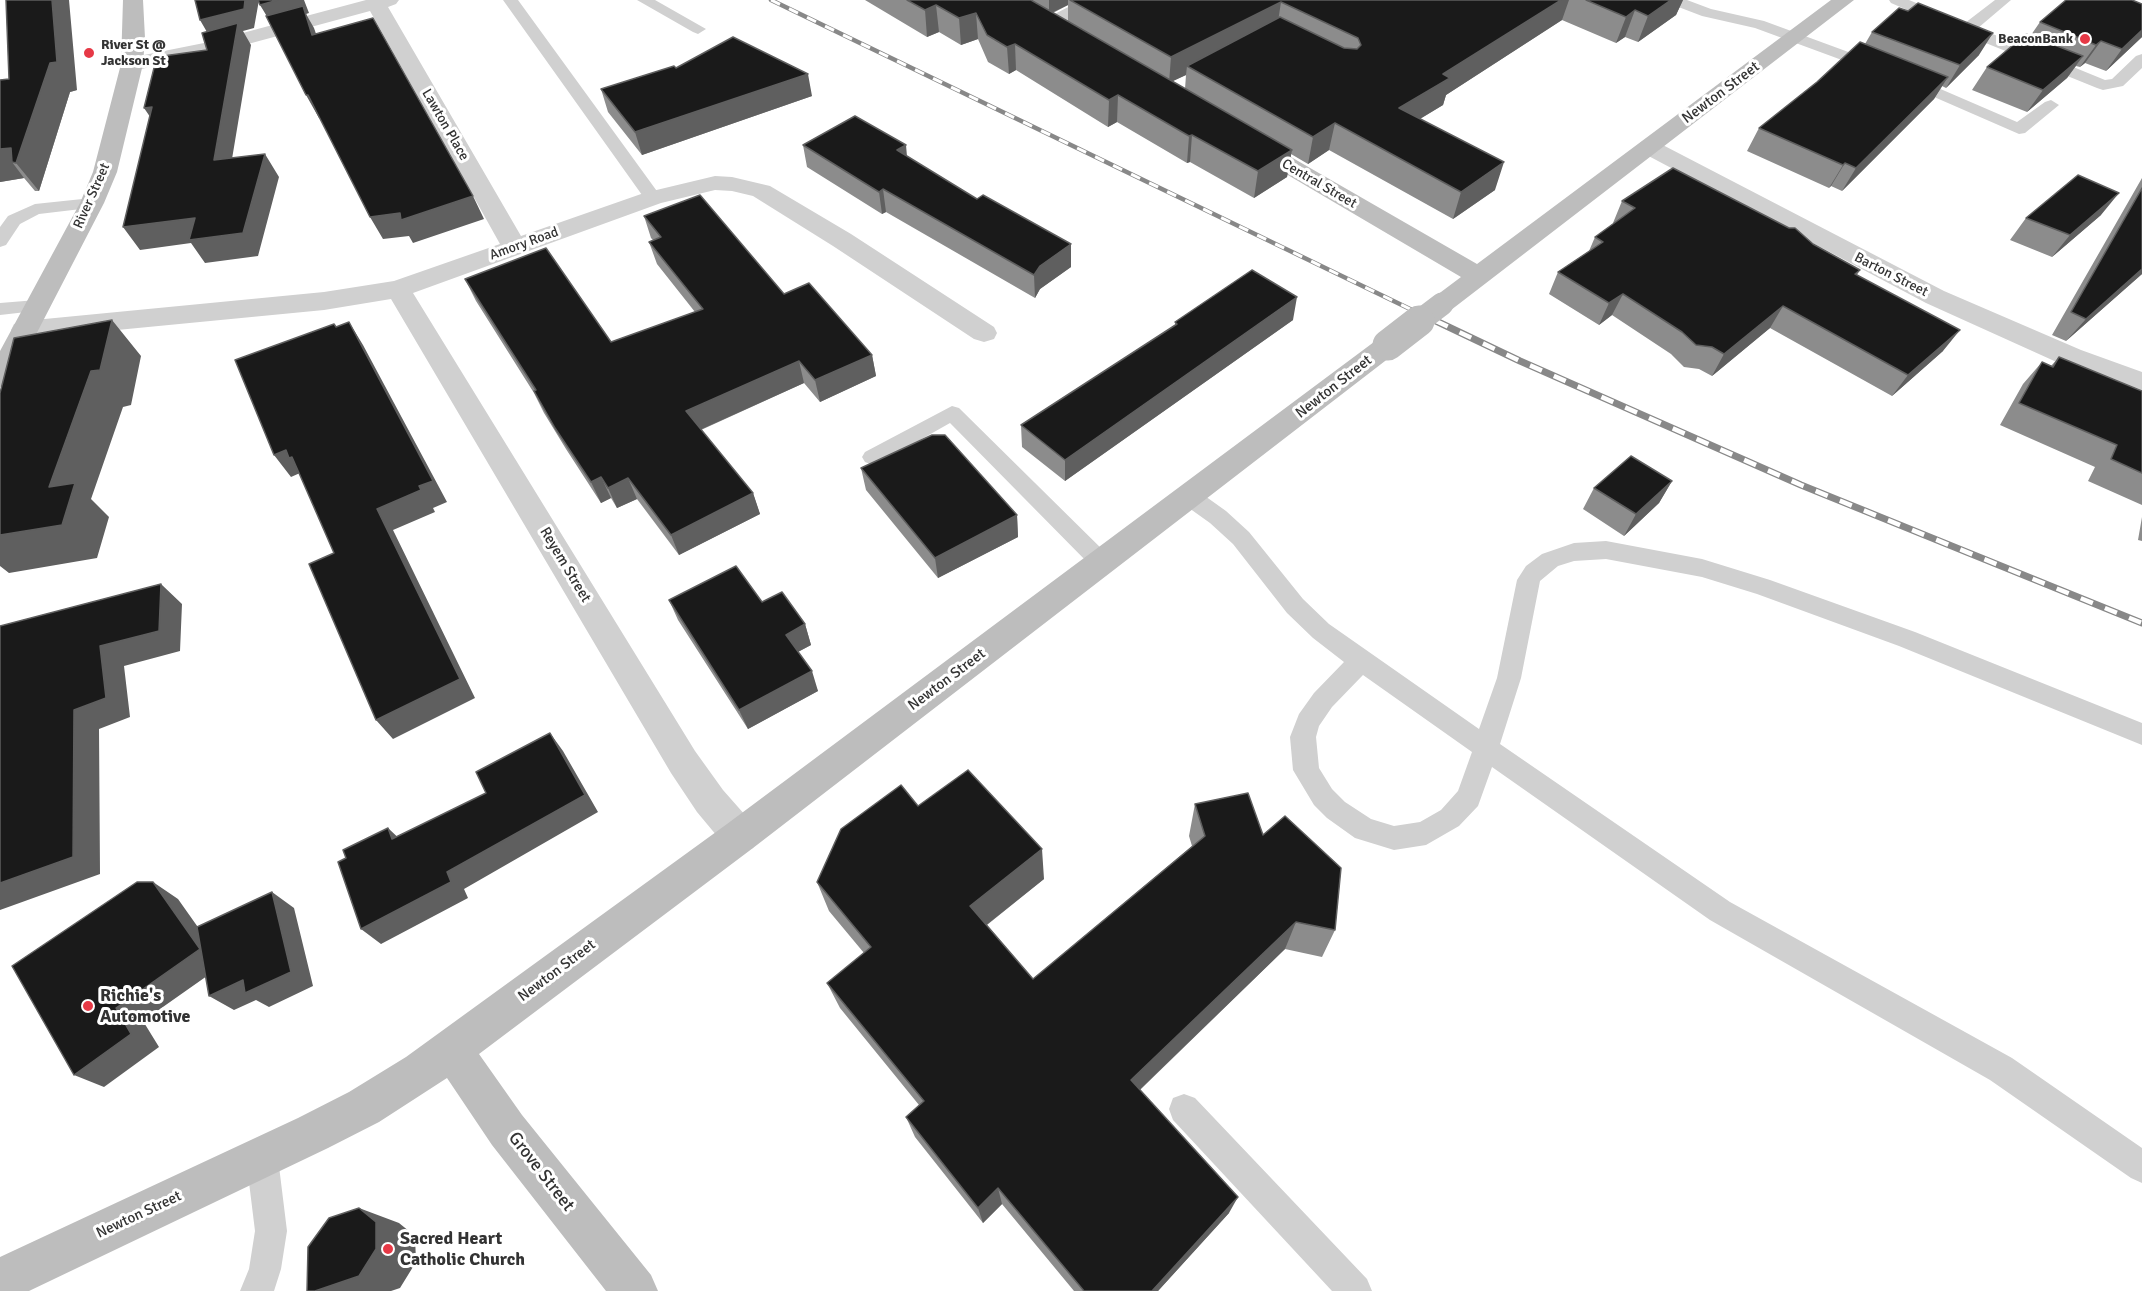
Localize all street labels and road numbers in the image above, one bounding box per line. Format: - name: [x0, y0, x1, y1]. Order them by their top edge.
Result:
- street label: Newton Street: [1679, 58, 1763, 128]
- street label: Lawton Place: [418, 86, 472, 164]
- street label: Central Street: [1279, 156, 1359, 212]
- street label: River Street: [70, 161, 114, 231]
- street label: Amory Road: [487, 224, 561, 264]
- street label: Barton Street: [1851, 249, 1931, 301]
- street label: Newton Street: [1292, 352, 1376, 422]
- street label: Reyem Street: [535, 524, 595, 606]
- street label: Newton Street: [905, 645, 989, 715]
- street label: Newton Street: [515, 936, 599, 1006]
- street label: Grove Street: [503, 1128, 579, 1216]
- street label: Newton Street: [93, 1187, 185, 1243]

